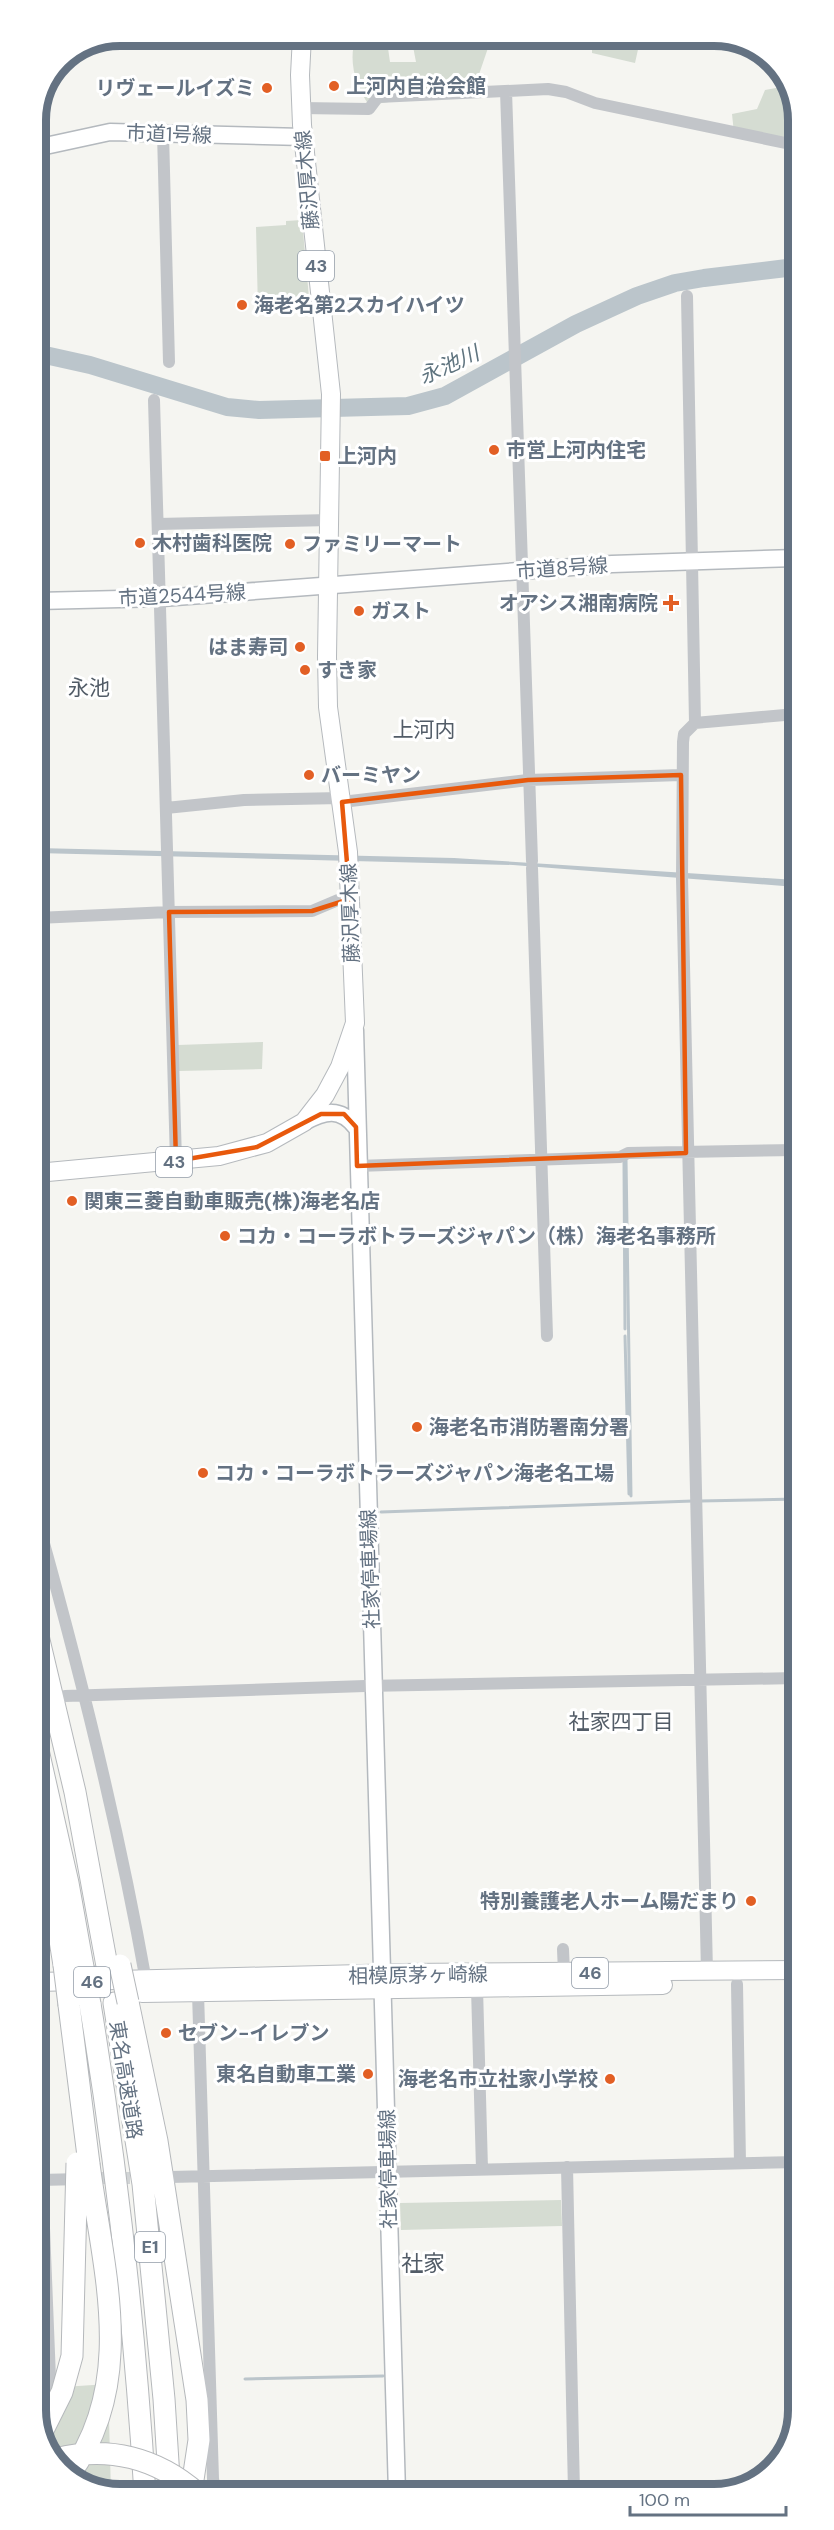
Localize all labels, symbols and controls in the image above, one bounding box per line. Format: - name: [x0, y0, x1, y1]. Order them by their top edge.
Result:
- place label: 上河内自治会館: [346, 73, 486, 99]
- place label: リヴェールイズミ: [96, 75, 255, 101]
- marker: 上河内自治会館: [327, 79, 341, 93]
- marker: リヴェールイズミ: [260, 81, 274, 95]
- street label: 市道1号線: [125, 120, 213, 148]
- street label: 藤沢厚木線: [290, 129, 324, 231]
- road number: 43: [298, 251, 334, 281]
- place label: 海老名第2スカイハイツ: [254, 292, 465, 318]
- marker: 海老名第2スカイハイツ: [235, 298, 249, 312]
- water label: 永池川: [415, 339, 485, 391]
- place label: 市営上河内住宅: [506, 437, 646, 463]
- place label: 上河内: [337, 443, 397, 469]
- marker: 市営上河内住宅: [487, 443, 501, 457]
- marker: 上河内: [318, 449, 332, 463]
- place label: 木村歯科医院: [152, 530, 272, 556]
- place label: ファミリーマート: [302, 531, 462, 557]
- marker: 木村歯科医院: [133, 536, 147, 550]
- marker: ファミリーマート: [283, 537, 297, 551]
- street label: 市道8号線: [515, 552, 609, 584]
- street label: 市道2544号線: [117, 579, 247, 611]
- place label: オアシス湘南病院: [499, 590, 658, 616]
- marker: オアシス湘南病院: [662, 594, 680, 612]
- place label: ガスト: [371, 598, 431, 624]
- marker: ガスト: [352, 604, 366, 618]
- place label: はま寿司: [208, 634, 288, 660]
- marker: はま寿司: [293, 640, 307, 654]
- place label: すき家: [317, 657, 377, 683]
- marker: すき家: [298, 663, 312, 677]
- district label: 永池: [68, 674, 110, 702]
- district label: 上河内: [393, 716, 456, 744]
- place label: バーミヤン: [321, 762, 421, 788]
- marker: バーミヤン: [302, 768, 316, 782]
- street label: 藤沢厚木線: [335, 863, 365, 963]
- road number: 43: [156, 1147, 192, 1177]
- place label: 関東三菱自動車販売(株)海老名店: [84, 1188, 380, 1214]
- marker: 関東三菱自動車販売(株)海老名店: [65, 1194, 79, 1208]
- place label: コカ・コーラボトラーズジャパン（株）海老名事務所: [237, 1223, 716, 1249]
- marker: コカ・コーラボトラーズジャパン（株）海老名事務所: [218, 1229, 232, 1243]
- place label: 海老名市消防署南分署: [429, 1414, 629, 1440]
- marker: 海老名市消防署南分署: [410, 1420, 424, 1434]
- place label: コカ・コーラボトラーズジャパン海老名工場: [215, 1460, 614, 1486]
- marker: コカ・コーラボトラーズジャパン海老名工場: [196, 1466, 210, 1480]
- street label: 社家停車場線: [355, 1509, 385, 1629]
- district label: 社家四丁目: [569, 1708, 674, 1736]
- place label: 特別養護老人ホーム陽だまり: [480, 1888, 739, 1914]
- marker: 特別養護老人ホーム陽だまり: [744, 1894, 758, 1908]
- road number: 46: [572, 1958, 608, 1988]
- street label: 相模原茅ヶ崎線: [348, 1961, 488, 1989]
- road number: 46: [74, 1967, 110, 1997]
- street label: 東名高速道路: [104, 2019, 148, 2141]
- place label: セブン-イレブン: [178, 2020, 330, 2046]
- marker: セブン-イレブン: [159, 2026, 173, 2040]
- place label: 東名自動車工業: [216, 2061, 356, 2087]
- place label: 海老名市立社家小学校: [398, 2066, 598, 2092]
- marker: 東名自動車工業: [361, 2067, 375, 2081]
- marker: 海老名市立社家小学校: [603, 2072, 617, 2086]
- street label: 社家停車場線: [374, 2109, 402, 2229]
- road number: E1: [135, 2232, 165, 2262]
- district label: 社家: [401, 2249, 445, 2278]
- scale bar: [630, 2479, 786, 2517]
- text: 100 m: [639, 2488, 690, 2512]

